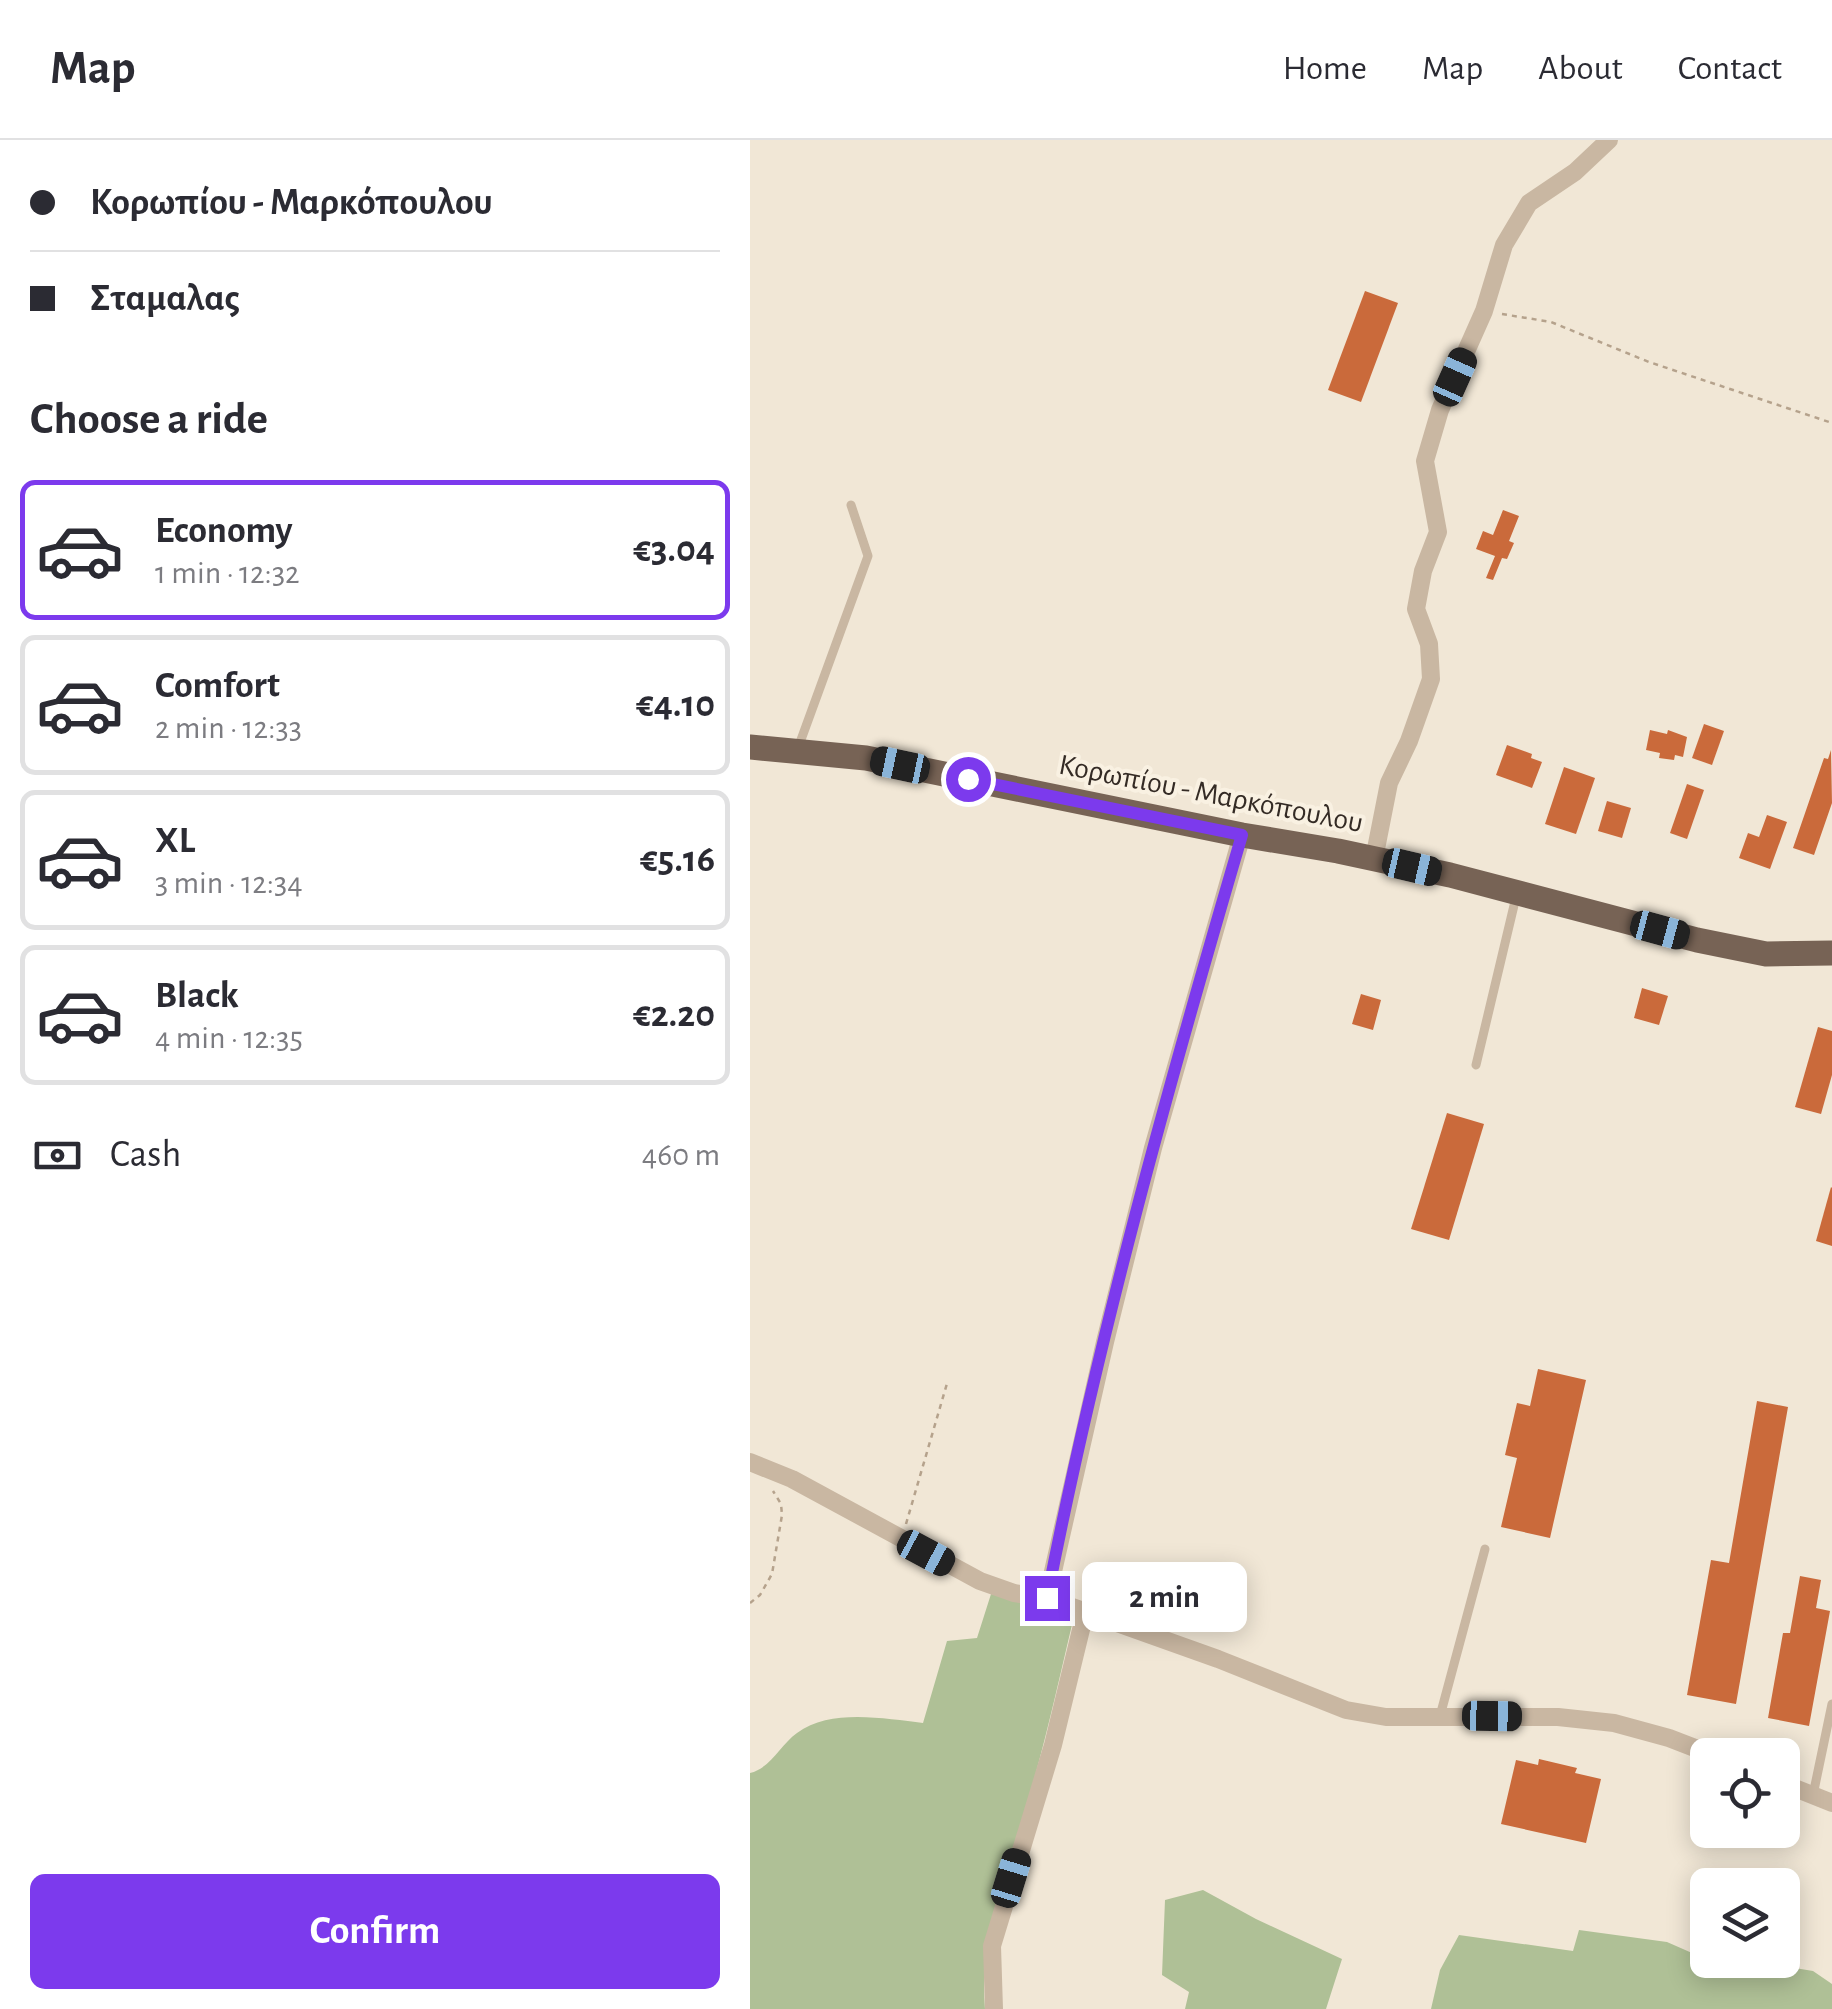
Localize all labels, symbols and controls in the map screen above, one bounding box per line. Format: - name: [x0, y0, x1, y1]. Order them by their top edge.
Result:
- text: Map: [50, 45, 136, 93]
- text: Home: [1283, 51, 1367, 86]
- text: Map: [1422, 51, 1483, 86]
- text: About: [1538, 51, 1623, 86]
- text: Contact: [1678, 51, 1782, 86]
- text: Κορωπίου - Μαρκόπουλου: [90, 184, 493, 222]
- text: Σταμαλας: [90, 280, 240, 318]
- car: [1429, 343, 1481, 411]
- text: Choose a ride: [30, 397, 268, 442]
- icon: car: [35, 505, 125, 595]
- text: Economy: [155, 512, 293, 550]
- text: €3.04: [633, 531, 715, 569]
- text: 1 min · 12:32: [155, 557, 300, 589]
- icon: car: [35, 660, 125, 750]
- text: Comfort: [155, 667, 280, 705]
- text: €4.10: [636, 686, 715, 724]
- text: 2 min · 12:33: [155, 712, 302, 744]
- car: [868, 744, 932, 786]
- street label: Κορωπίου - Μαρκόπουλου: [1056, 750, 1366, 838]
- route start: [946, 757, 991, 802]
- icon: car: [35, 815, 125, 905]
- text: XL: [155, 822, 195, 860]
- text: €5.16: [640, 841, 715, 879]
- car: [1379, 846, 1445, 888]
- text: 3 min · 12:34: [155, 867, 303, 899]
- car: [1627, 908, 1693, 952]
- icon: car: [35, 970, 125, 1060]
- text: Black: [155, 977, 239, 1015]
- text: €2.20: [633, 996, 715, 1034]
- text: 4 min · 12:35: [155, 1022, 303, 1054]
- icon: cash: [30, 1128, 85, 1183]
- text: Cash: [110, 1136, 181, 1174]
- text: 460 m: [642, 1139, 720, 1171]
- car: [892, 1526, 960, 1580]
- callout: 2 min: [1082, 1563, 1247, 1633]
- route end: [1025, 1576, 1070, 1621]
- text: 2 min: [1129, 1581, 1200, 1613]
- car: [1462, 1700, 1522, 1732]
- map controls: [1690, 1738, 1800, 1978]
- button: locate: [1690, 1738, 1800, 1848]
- car: [988, 1845, 1034, 1911]
- button: layers: [1690, 1868, 1800, 1978]
- button: Confirm: [30, 1874, 720, 1989]

